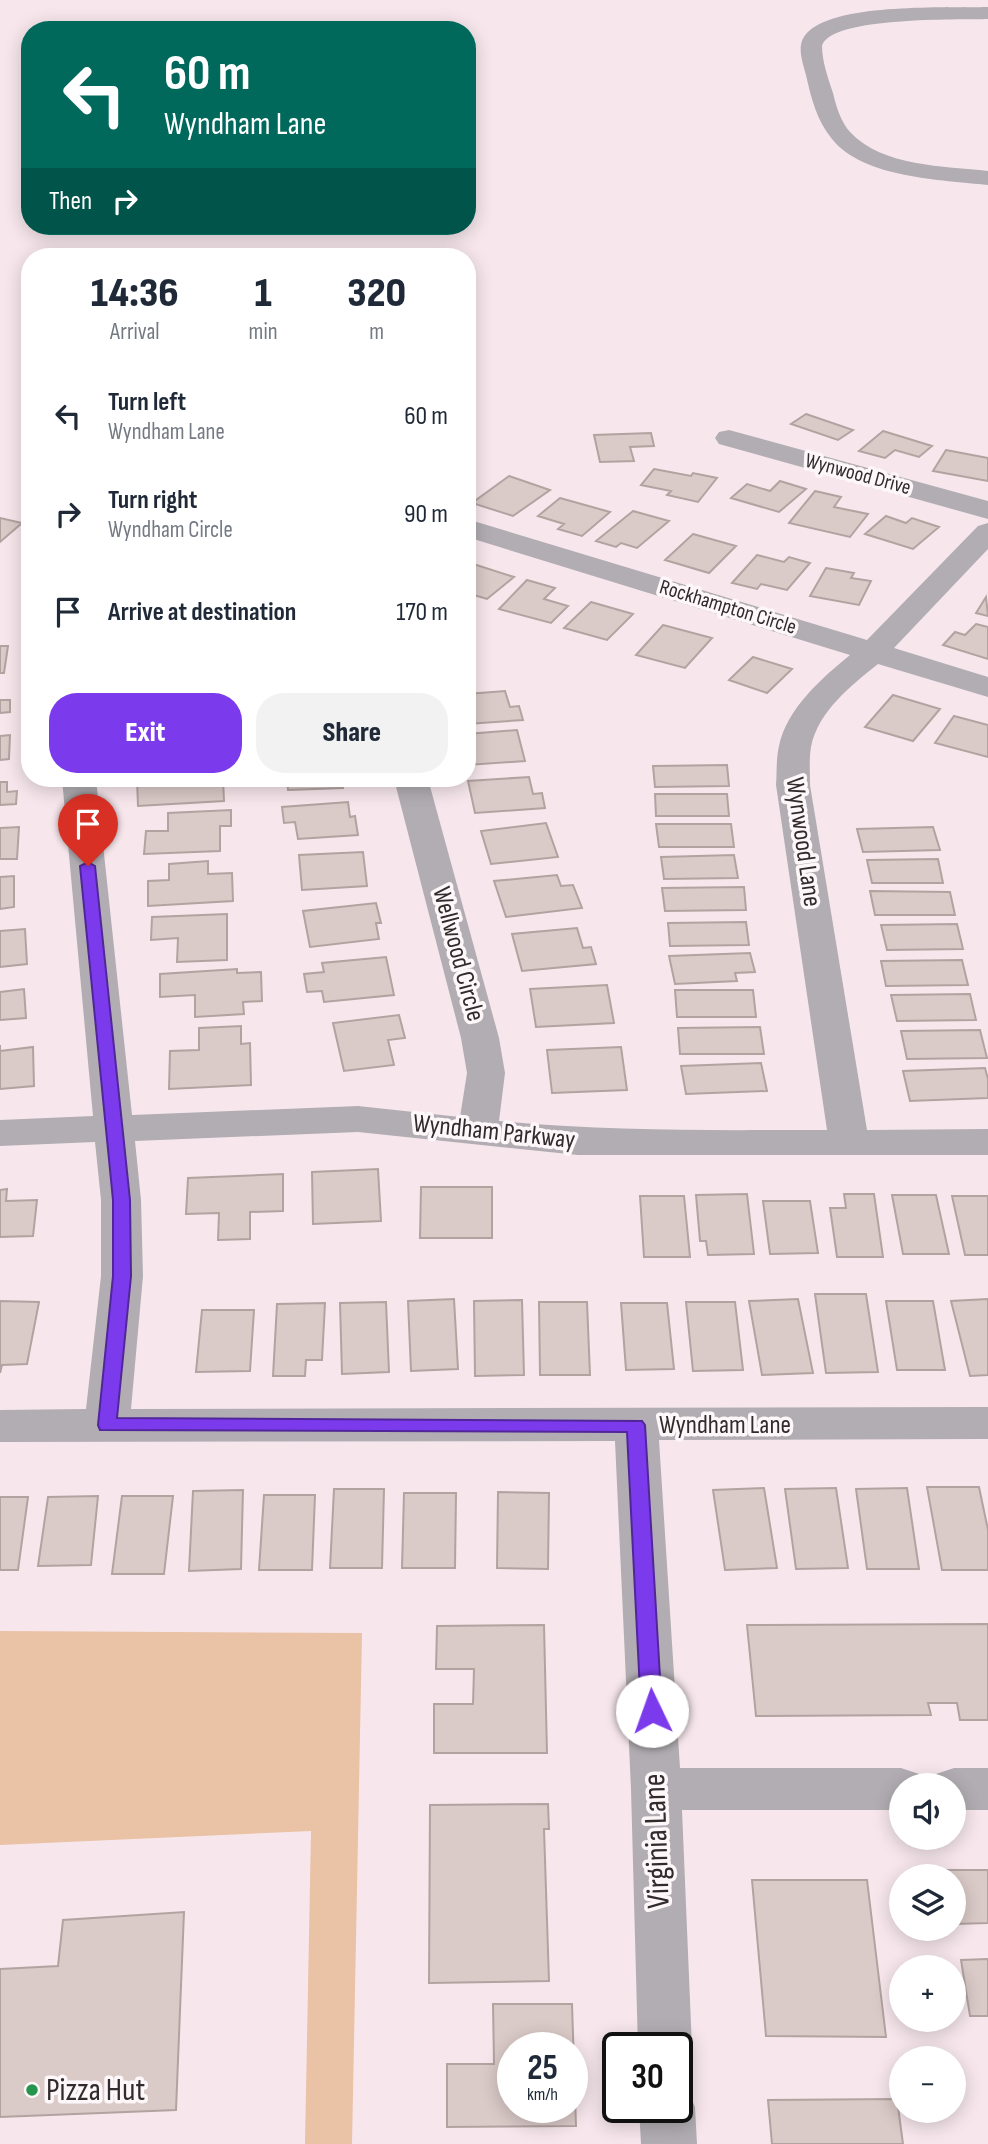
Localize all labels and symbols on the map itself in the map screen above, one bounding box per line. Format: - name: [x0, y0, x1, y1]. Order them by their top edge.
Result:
- street label: Wynwood Drive: [802, 448, 914, 500]
- street label: Rockhampton Circle: [657, 574, 799, 640]
- street label: Wynwood Lane: [779, 775, 827, 909]
- pin: [58, 794, 118, 866]
- street label: Wellwood Circle: [425, 883, 491, 1025]
- street label: Wyndham Parkway: [411, 1108, 577, 1156]
- street label: Wyndham Lane: [659, 1410, 791, 1441]
- position arrow: [615, 1674, 689, 1748]
- street label: Virginia Lane: [635, 1773, 679, 1909]
- speed limit sign: 30: [602, 2032, 693, 2123]
- place label: Pizza Hut: [46, 2071, 145, 2110]
- marker: Pizza Hut: [24, 2082, 40, 2098]

